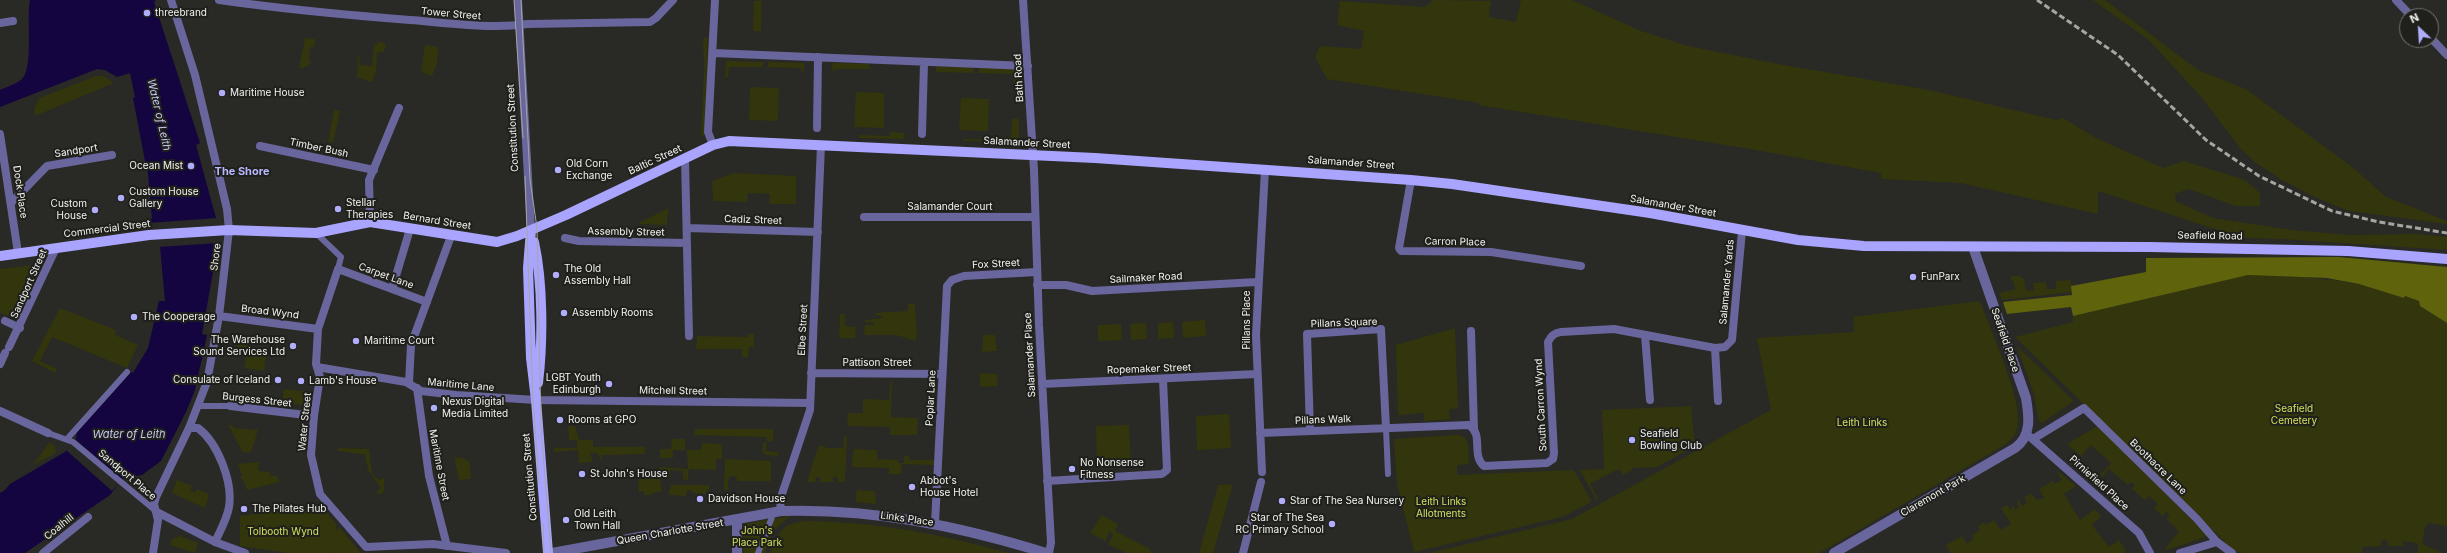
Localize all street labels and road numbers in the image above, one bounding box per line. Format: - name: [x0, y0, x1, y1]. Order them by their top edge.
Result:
- street label: Tower Street: [421, 5, 481, 23]
- street label: Bath Road: [1012, 54, 1026, 102]
- street label: Constitution Street: [505, 84, 521, 172]
- street label: Salamander Street: [983, 135, 1071, 151]
- street label: Timber Bush: [288, 136, 350, 160]
- street label: Sandport: [54, 142, 98, 160]
- street label: Baltic Street: [627, 142, 683, 178]
- street label: Salamander Street: [1307, 154, 1395, 172]
- street label: Dock Place: [10, 165, 30, 219]
- street label: Salamander Street: [1629, 193, 1717, 219]
- street label: Salamander Court: [907, 201, 993, 213]
- street label: Bernard Street: [402, 210, 472, 232]
- street label: Cadiz Street: [724, 213, 782, 227]
- street label: Commercial Street: [63, 218, 151, 240]
- street label: Assembly Street: [587, 225, 665, 239]
- street label: Seafield Road: [2177, 229, 2243, 243]
- street label: Carron Place: [1424, 235, 1486, 249]
- street label: Salamander Yards: [1717, 239, 1737, 325]
- street label: Shore: [208, 242, 224, 272]
- street label: Sandport Street: [8, 248, 50, 320]
- street label: Fox Street: [972, 257, 1020, 271]
- street label: Carpet Lane: [357, 260, 415, 292]
- street label: Sailmaker Road: [1109, 270, 1183, 286]
- street label: Pillans Place: [1241, 290, 1253, 350]
- street label: Broad Wynd: [240, 302, 300, 322]
- street label: Elbe Street: [796, 304, 810, 356]
- street label: Seafield Place: [1988, 306, 2022, 374]
- street label: Salamander Place: [1022, 312, 1038, 398]
- street label: Pillans Square: [1310, 316, 1378, 330]
- street label: Pattison Street: [843, 357, 911, 369]
- street label: South Carron Wynd: [1533, 358, 1549, 452]
- street label: Ropemaker Street: [1107, 362, 1191, 376]
- street label: Poplar Lane: [924, 370, 938, 426]
- street label: Maritime Lane: [427, 376, 495, 394]
- street label: Mitchell Street: [639, 384, 707, 398]
- street label: Burgess Street: [222, 390, 292, 410]
- street label: Water Street: [296, 392, 314, 452]
- street label: Pillans Walk: [1295, 413, 1351, 427]
- street label: Maritime Street: [426, 428, 452, 502]
- street label: Constitution Street: [520, 433, 540, 521]
- street label: Boothacre Lane: [2127, 437, 2189, 497]
- street label: Sandport Place: [96, 447, 158, 503]
- street label: Pirniefield Place: [2067, 453, 2131, 513]
- street label: Claremont Park: [1898, 473, 1968, 519]
- street label: Links Place: [880, 509, 934, 529]
- street label: Coalhill: [42, 511, 76, 543]
- street label: Queen Charlotte Street: [616, 517, 724, 547]

